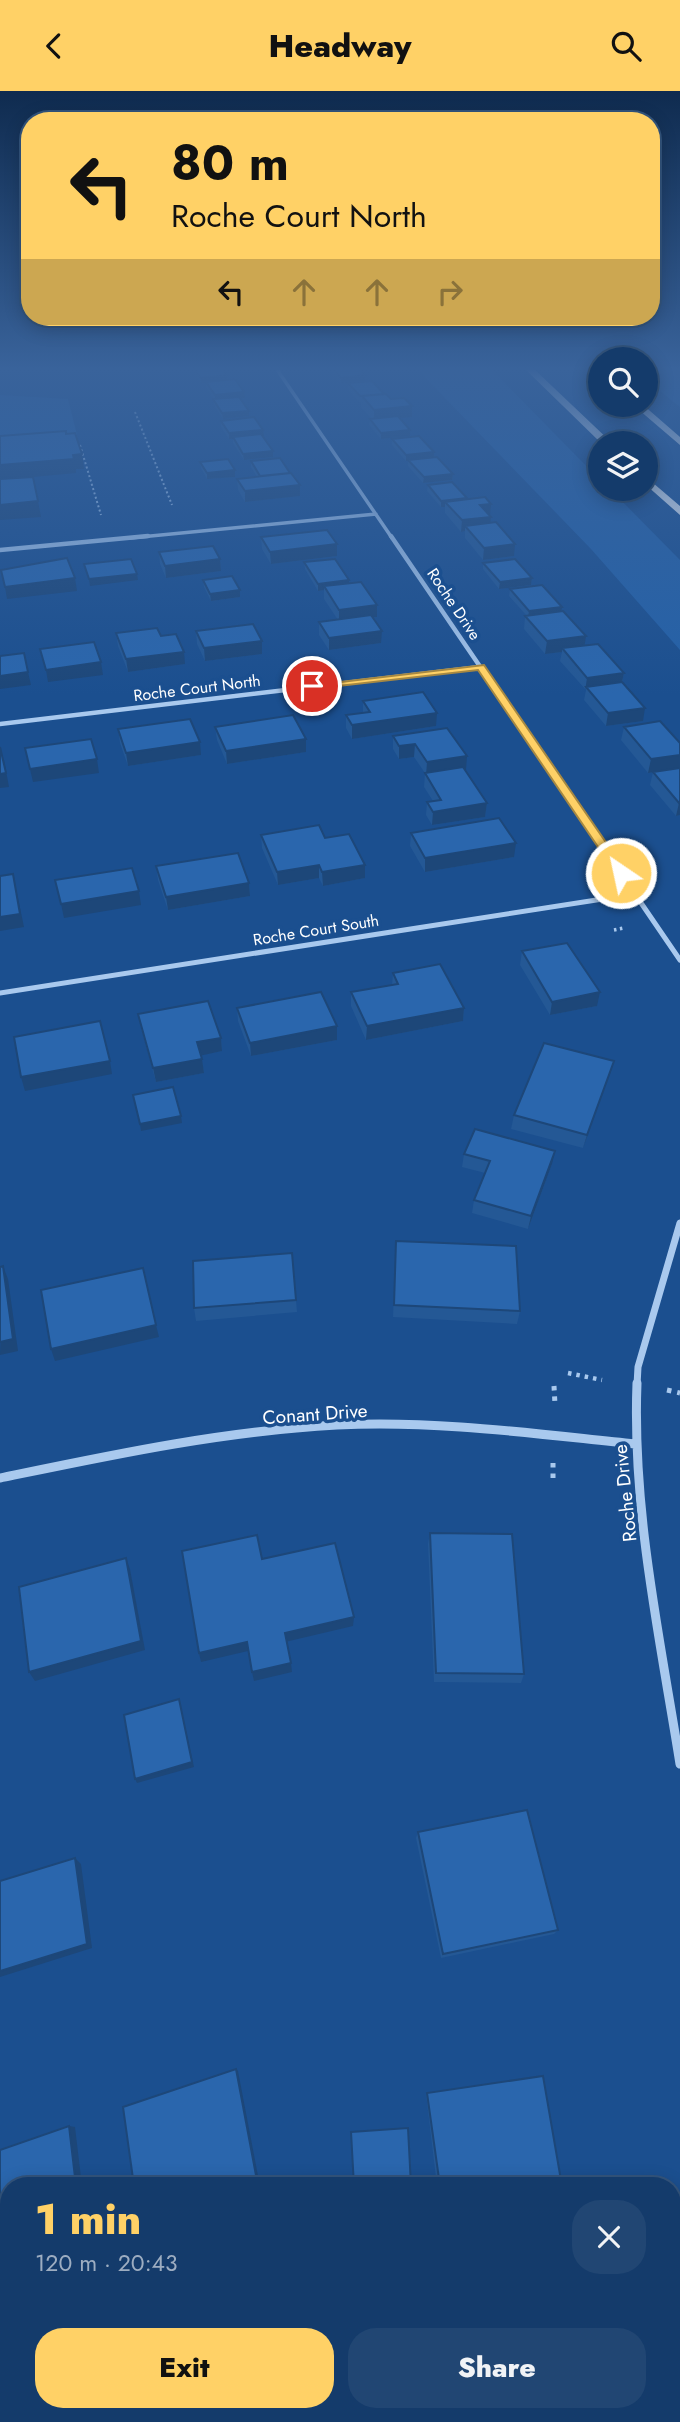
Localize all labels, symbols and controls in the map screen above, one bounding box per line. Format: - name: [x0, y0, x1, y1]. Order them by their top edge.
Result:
- text: Headway: [269, 23, 411, 69]
- icon: back: [35, 27, 73, 65]
- icon: search: [607, 27, 645, 65]
- text: 80 m: [171, 128, 289, 198]
- icon: left: [56, 140, 147, 231]
- text: Roche Court North: [171, 193, 427, 239]
- icon: left: [212, 273, 250, 311]
- icon: ahead: [285, 273, 323, 311]
- icon: ahead: [358, 273, 396, 311]
- icon: right: [431, 273, 469, 311]
- map controls: [588, 347, 658, 501]
- button: search: [588, 347, 658, 417]
- button: layers: [588, 431, 658, 501]
- street label: Roche Drive: [421, 563, 487, 645]
- pin: [282, 656, 342, 716]
- icon: arrive: [293, 667, 331, 705]
- street label: Roche Court North: [132, 669, 262, 707]
- position arrow: [584, 836, 658, 910]
- street label: Roche Court South: [251, 909, 381, 951]
- street label: Conant Drive: [262, 1397, 369, 1431]
- street label: Roche Drive: [606, 1443, 644, 1543]
- text: 1 min: [35, 2189, 141, 2250]
- button: close: [572, 2200, 646, 2274]
- text: 120 m · 20:43: [35, 2246, 178, 2280]
- button: Exit: [35, 2328, 334, 2408]
- button: Share: [348, 2328, 646, 2408]

